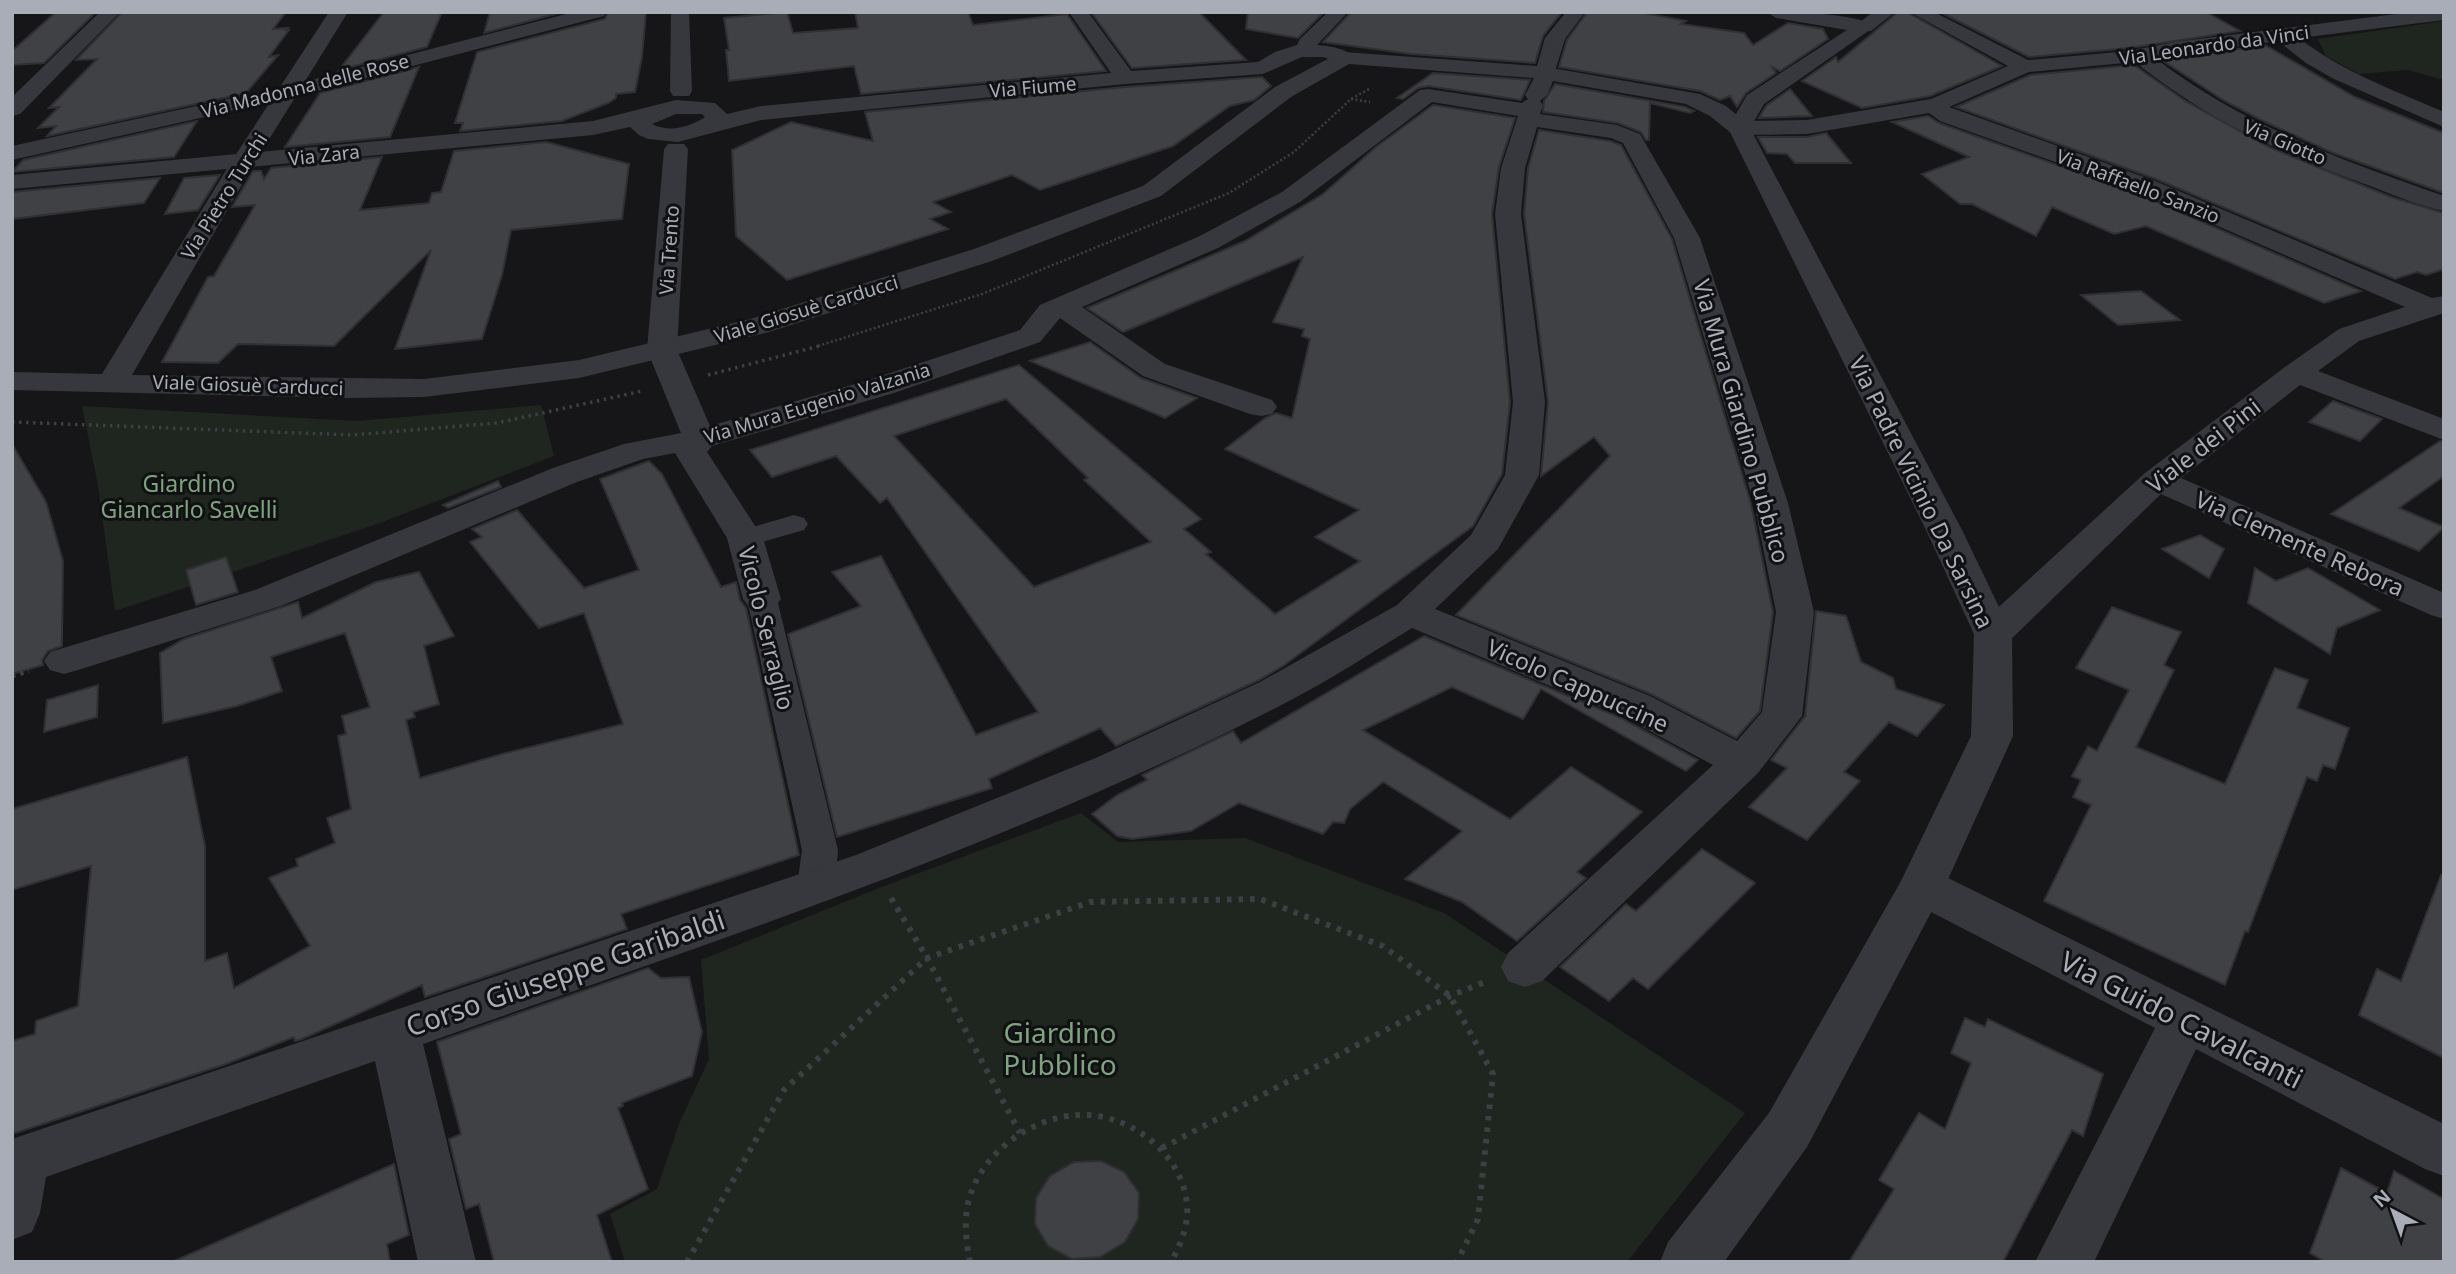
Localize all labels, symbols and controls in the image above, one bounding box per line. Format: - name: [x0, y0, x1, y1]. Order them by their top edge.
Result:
- street label: Via Leonardo da Vinci: [2117, 19, 2311, 71]
- street label: Via Madonna delle Rose: [198, 48, 412, 124]
- street label: Via Fiume: [989, 70, 1077, 104]
- street label: Via Giotto: [2240, 113, 2330, 171]
- street label: Via Pietro Turchi: [175, 128, 273, 264]
- street label: Via Zara: [287, 138, 361, 172]
- street label: Via Raffaello Sanzio: [2052, 143, 2224, 229]
- street label: Via Trento: [653, 204, 685, 296]
- street label: Viale Giosuè Carducci: [711, 269, 901, 349]
- street label: Via Mura Giardino Pubblico: [1686, 275, 1798, 567]
- street label: Via Padre Vicinio Da Sarsina: [1842, 351, 2002, 633]
- street label: Via Mura Eugenio Valzania: [701, 356, 933, 450]
- street label: Viale Giosuè Carducci: [152, 369, 344, 401]
- street label: Viale dei Pini: [2139, 390, 2267, 500]
- park label: Giardino Giancarlo Savelli: [100, 467, 278, 525]
- street label: Via Clemente Rebora: [2191, 483, 2409, 603]
- street label: Vicolo Serraglio: [731, 543, 803, 713]
- street label: Vicolo Cappuccine: [1482, 631, 1674, 739]
- street label: Corso Giuseppe Garibaldi: [400, 900, 730, 1044]
- street label: Via Guido Cavalcanti: [2054, 941, 2310, 1097]
- park label: Giardino Pubblico: [1003, 1013, 1117, 1083]
- north arrow: [2358, 1176, 2428, 1246]
- text: N: [2367, 1183, 2396, 1213]

